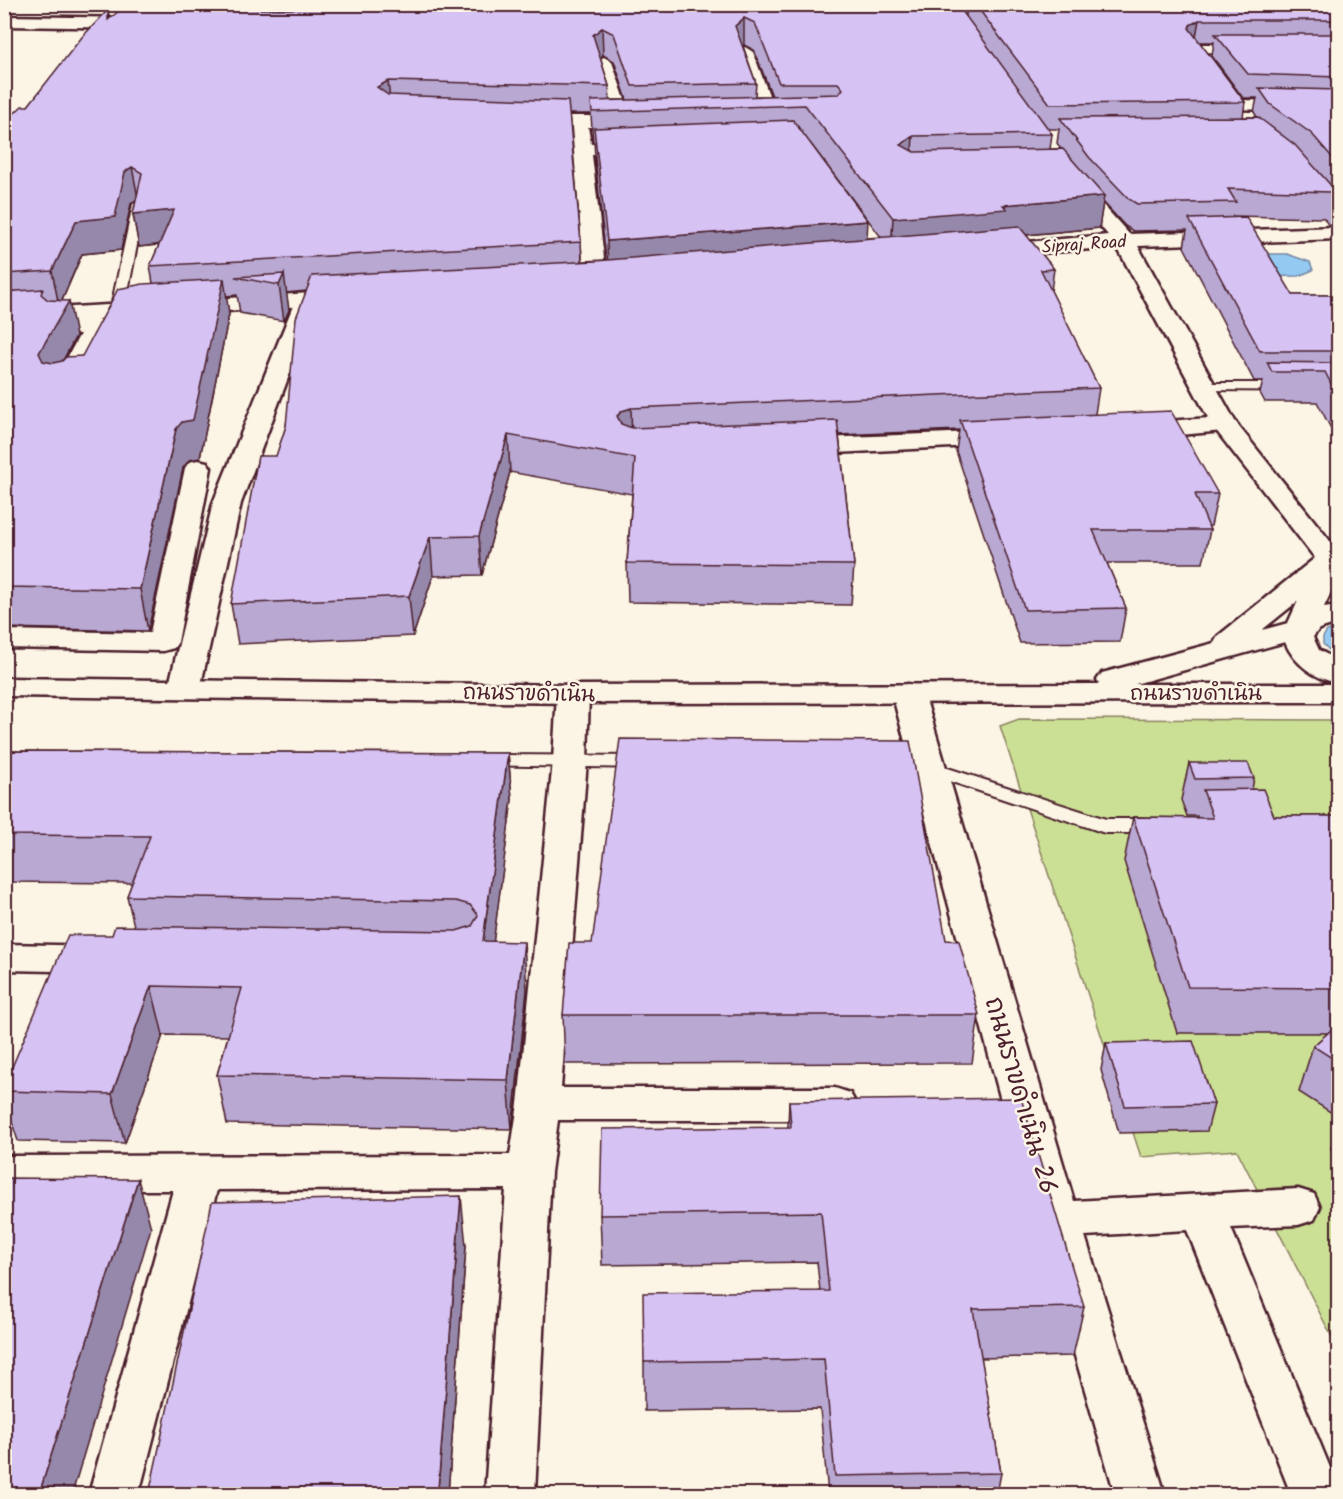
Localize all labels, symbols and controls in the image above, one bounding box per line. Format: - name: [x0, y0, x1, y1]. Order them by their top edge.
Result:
- street label: Sipraj Road: [1041, 228, 1128, 263]
- street label: ถนนราขดำเนิน: [463, 677, 595, 712]
- street label: ถนนราขดำเนิน: [1130, 678, 1262, 711]
- street label: ถนนราขดำเนิน 26: [972, 992, 1068, 1199]

